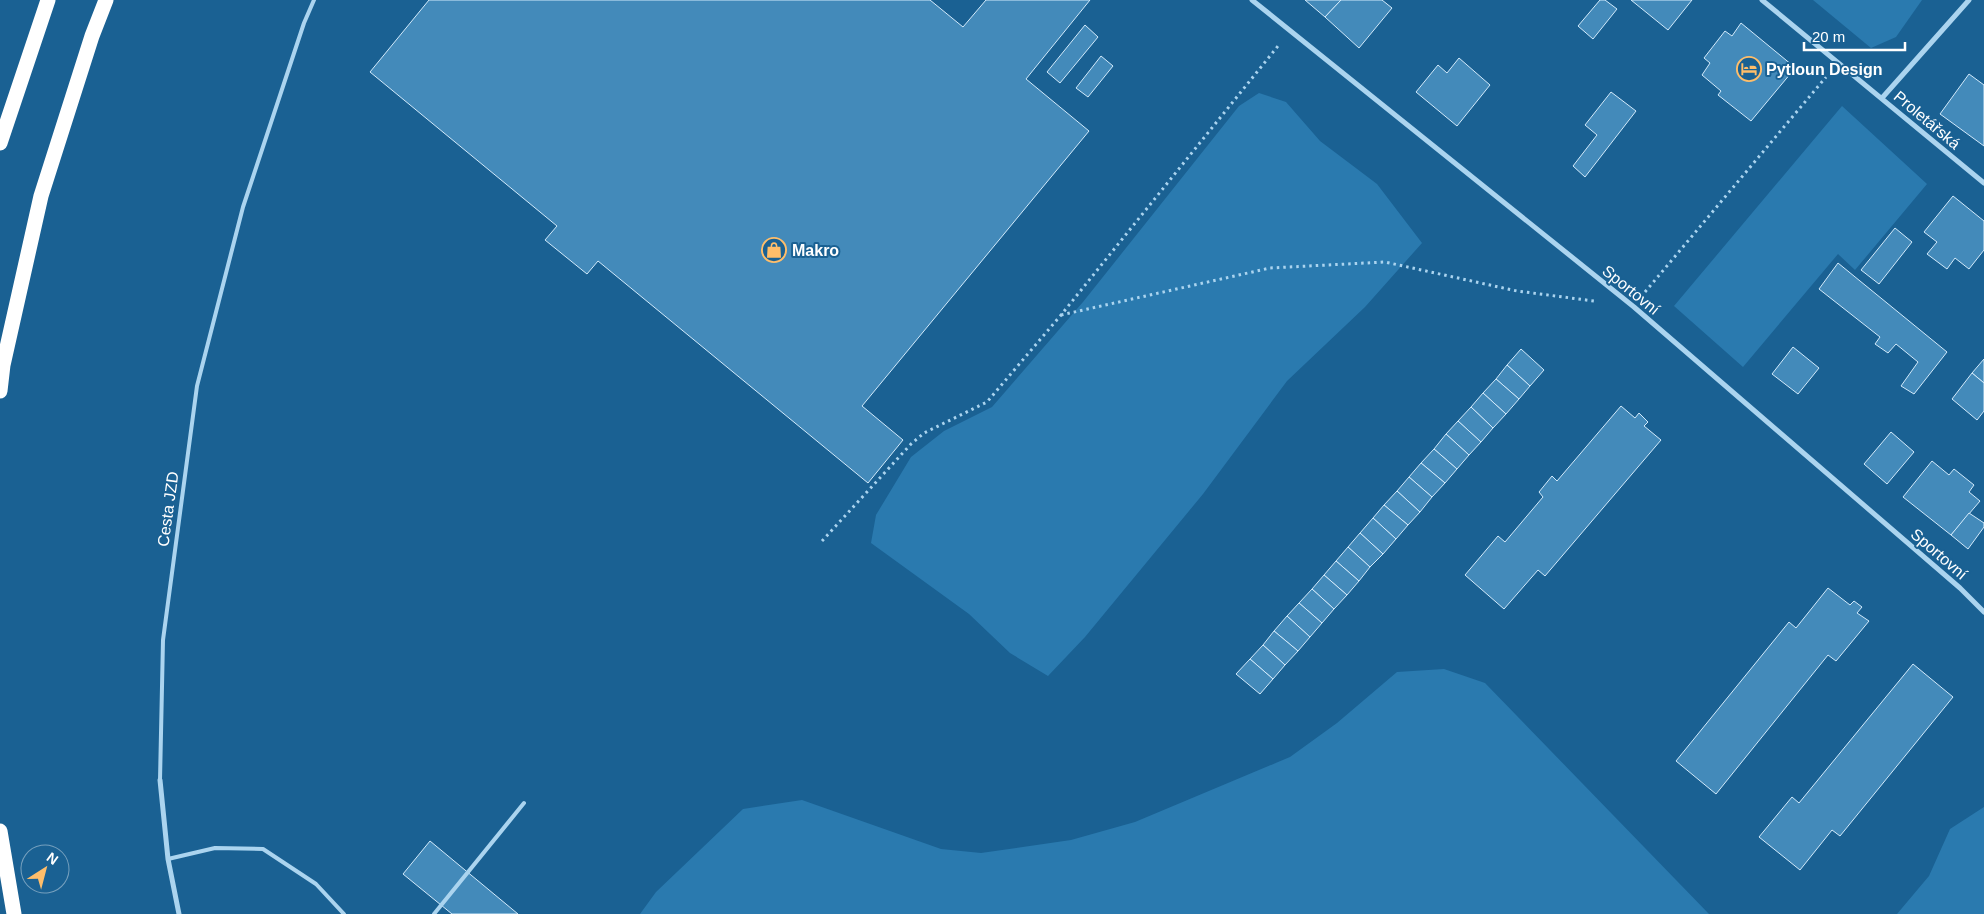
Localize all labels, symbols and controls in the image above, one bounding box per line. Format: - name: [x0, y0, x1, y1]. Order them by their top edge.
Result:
- scale bar: [1804, 20, 1905, 52]
- text: 20 m: [1812, 28, 1845, 45]
- hotel icon: Pytloun Design: [1736, 56, 1762, 82]
- place label: Pytloun Design: [1766, 61, 1882, 78]
- street label: Proletářská: [1891, 87, 1964, 153]
- shop icon: Makro: [761, 237, 787, 263]
- place label: Makro: [792, 242, 839, 259]
- street label: Sportovní: [1599, 262, 1663, 319]
- street label: Cesta JZD: [154, 470, 182, 548]
- street label: Sportovní: [1908, 525, 1971, 583]
- north arrow: [20, 844, 70, 894]
- text: N: [44, 849, 61, 868]

